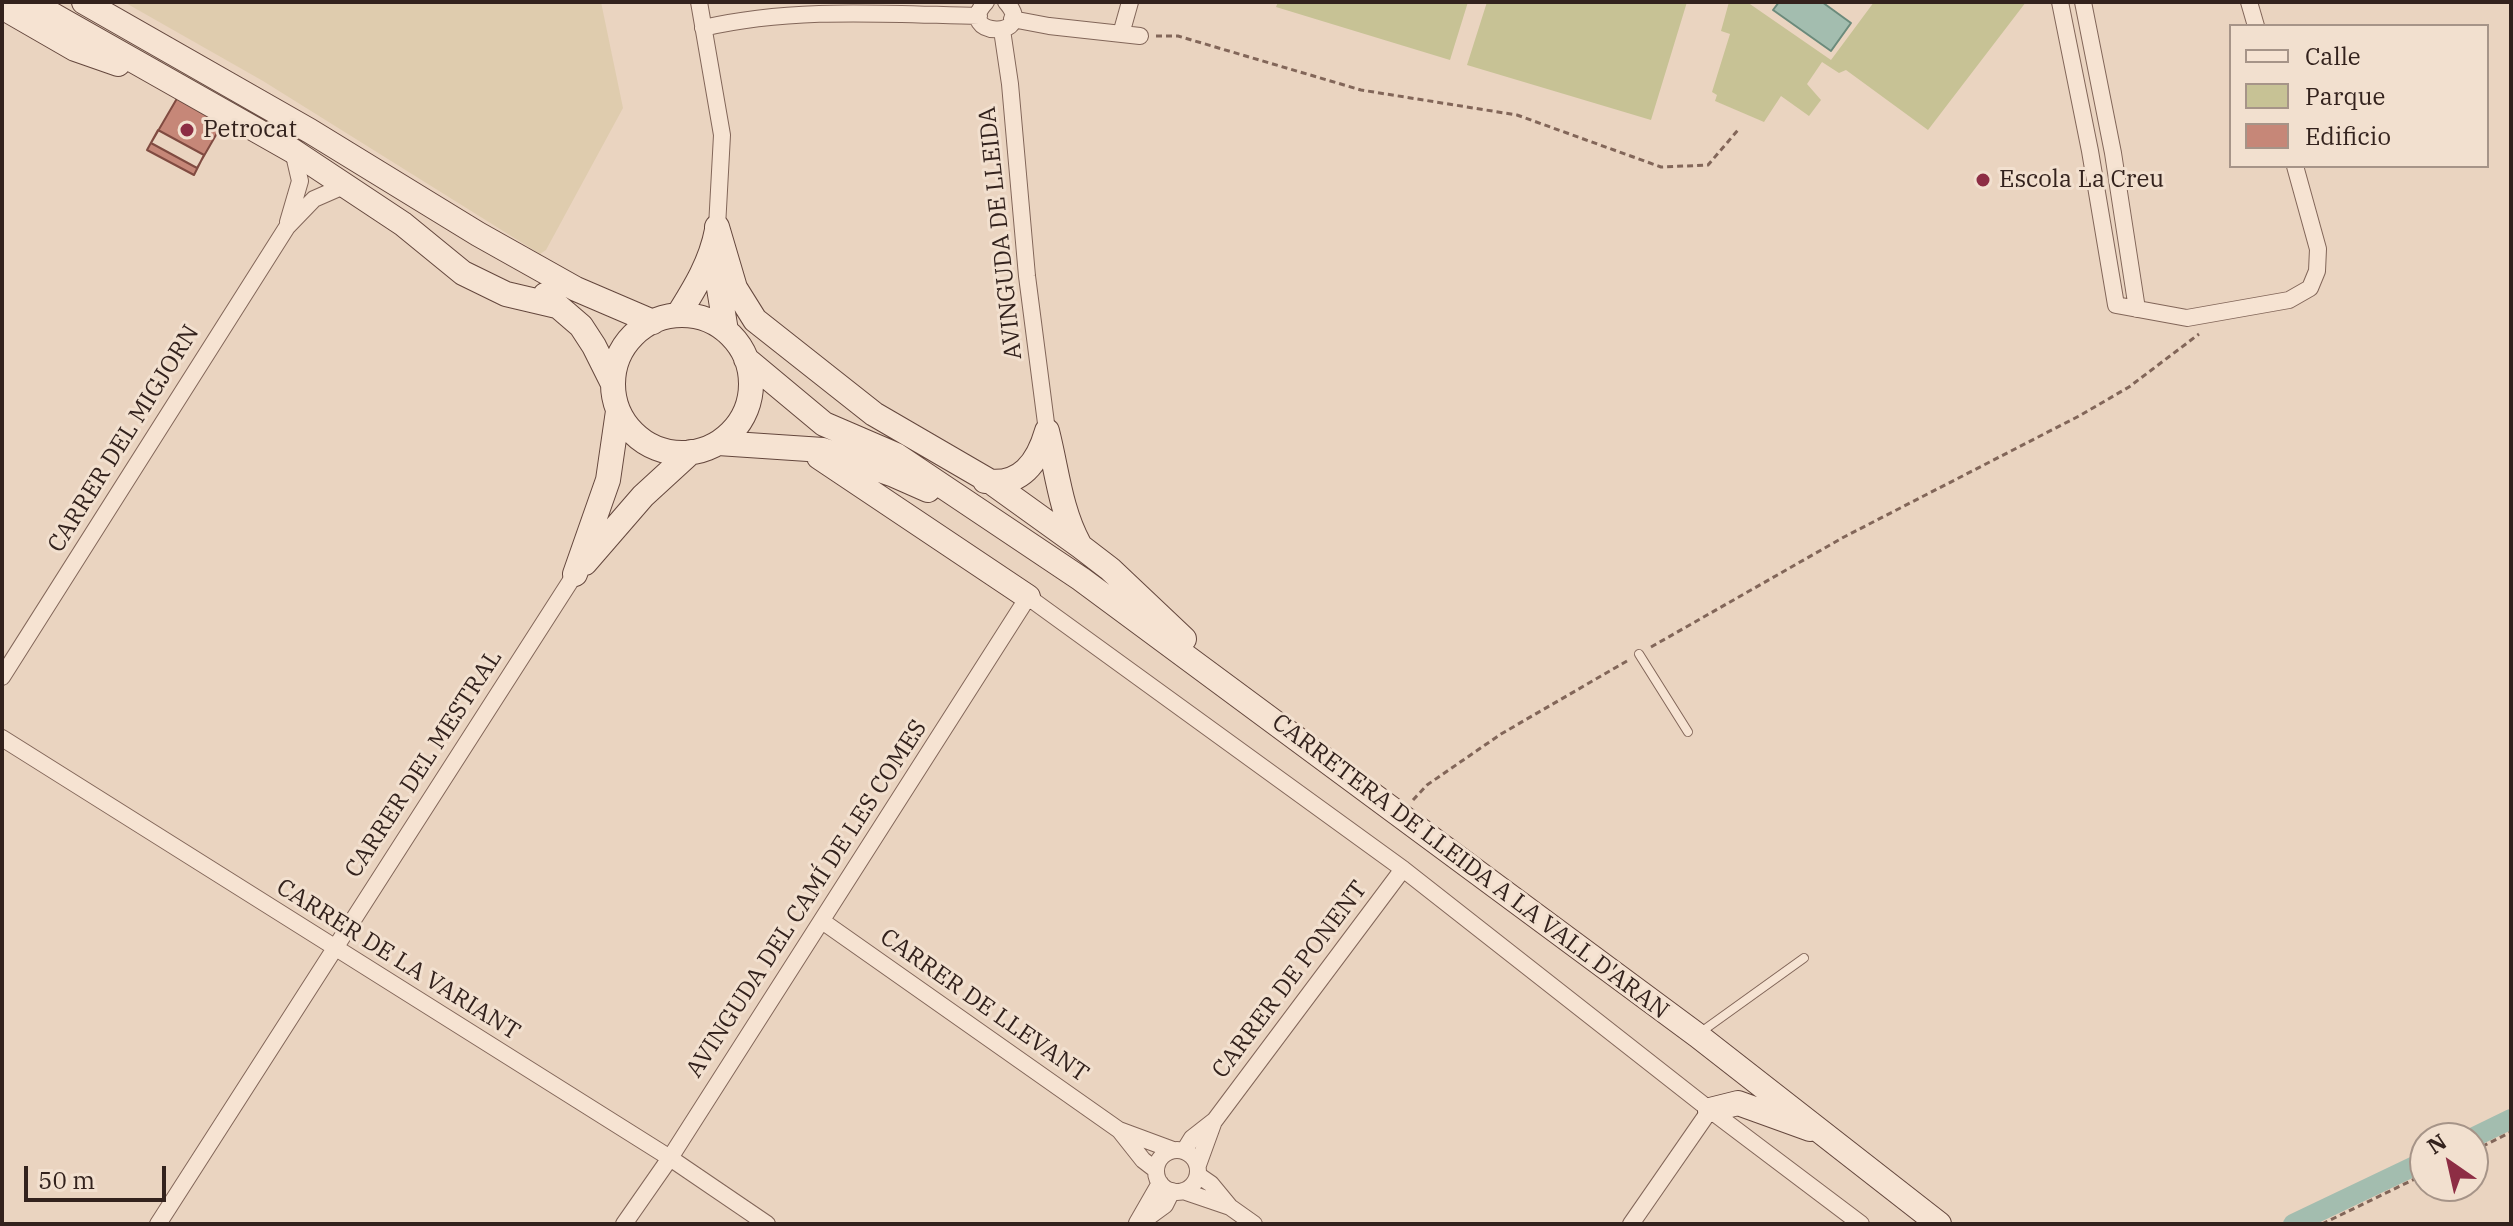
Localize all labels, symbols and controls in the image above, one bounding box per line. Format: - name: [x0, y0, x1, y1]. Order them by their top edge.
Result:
- legend: [2229, 24, 2489, 168]
- text: Calle: [2305, 40, 2361, 72]
- text: Parque: [2305, 80, 2385, 112]
- street label: AVINGUDA DE LLEIDA: [973, 105, 1029, 361]
- place label: Petrocat: [203, 116, 297, 144]
- text: Edificio: [2305, 120, 2391, 152]
- marker: Petrocat: [178, 121, 196, 139]
- place label: Escola La Creu: [1999, 166, 2164, 194]
- marker: Escola La Creu: [1974, 171, 1992, 189]
- street label: CARRER DEL MIGJORN: [42, 320, 206, 558]
- street label: CARRER DEL MESTRAL: [339, 645, 509, 883]
- street label: CARRETERA DE LLEIDA A LA VALL D'ARAN: [1266, 708, 1674, 1026]
- street label: AVINGUDA DEL CAMÍ DE LES COMES: [680, 715, 934, 1083]
- street label: CARRER DE LA VARIANT: [271, 873, 525, 1047]
- street label: CARRER DE PONENT: [1206, 876, 1374, 1084]
- street label: CARRER DE LLEVANT: [874, 923, 1094, 1089]
- north arrow: [2409, 1122, 2489, 1202]
- text: N: [2421, 1126, 2452, 1160]
- scale bar: [28, 1150, 170, 1200]
- text: 50 m: [38, 1164, 95, 1196]

